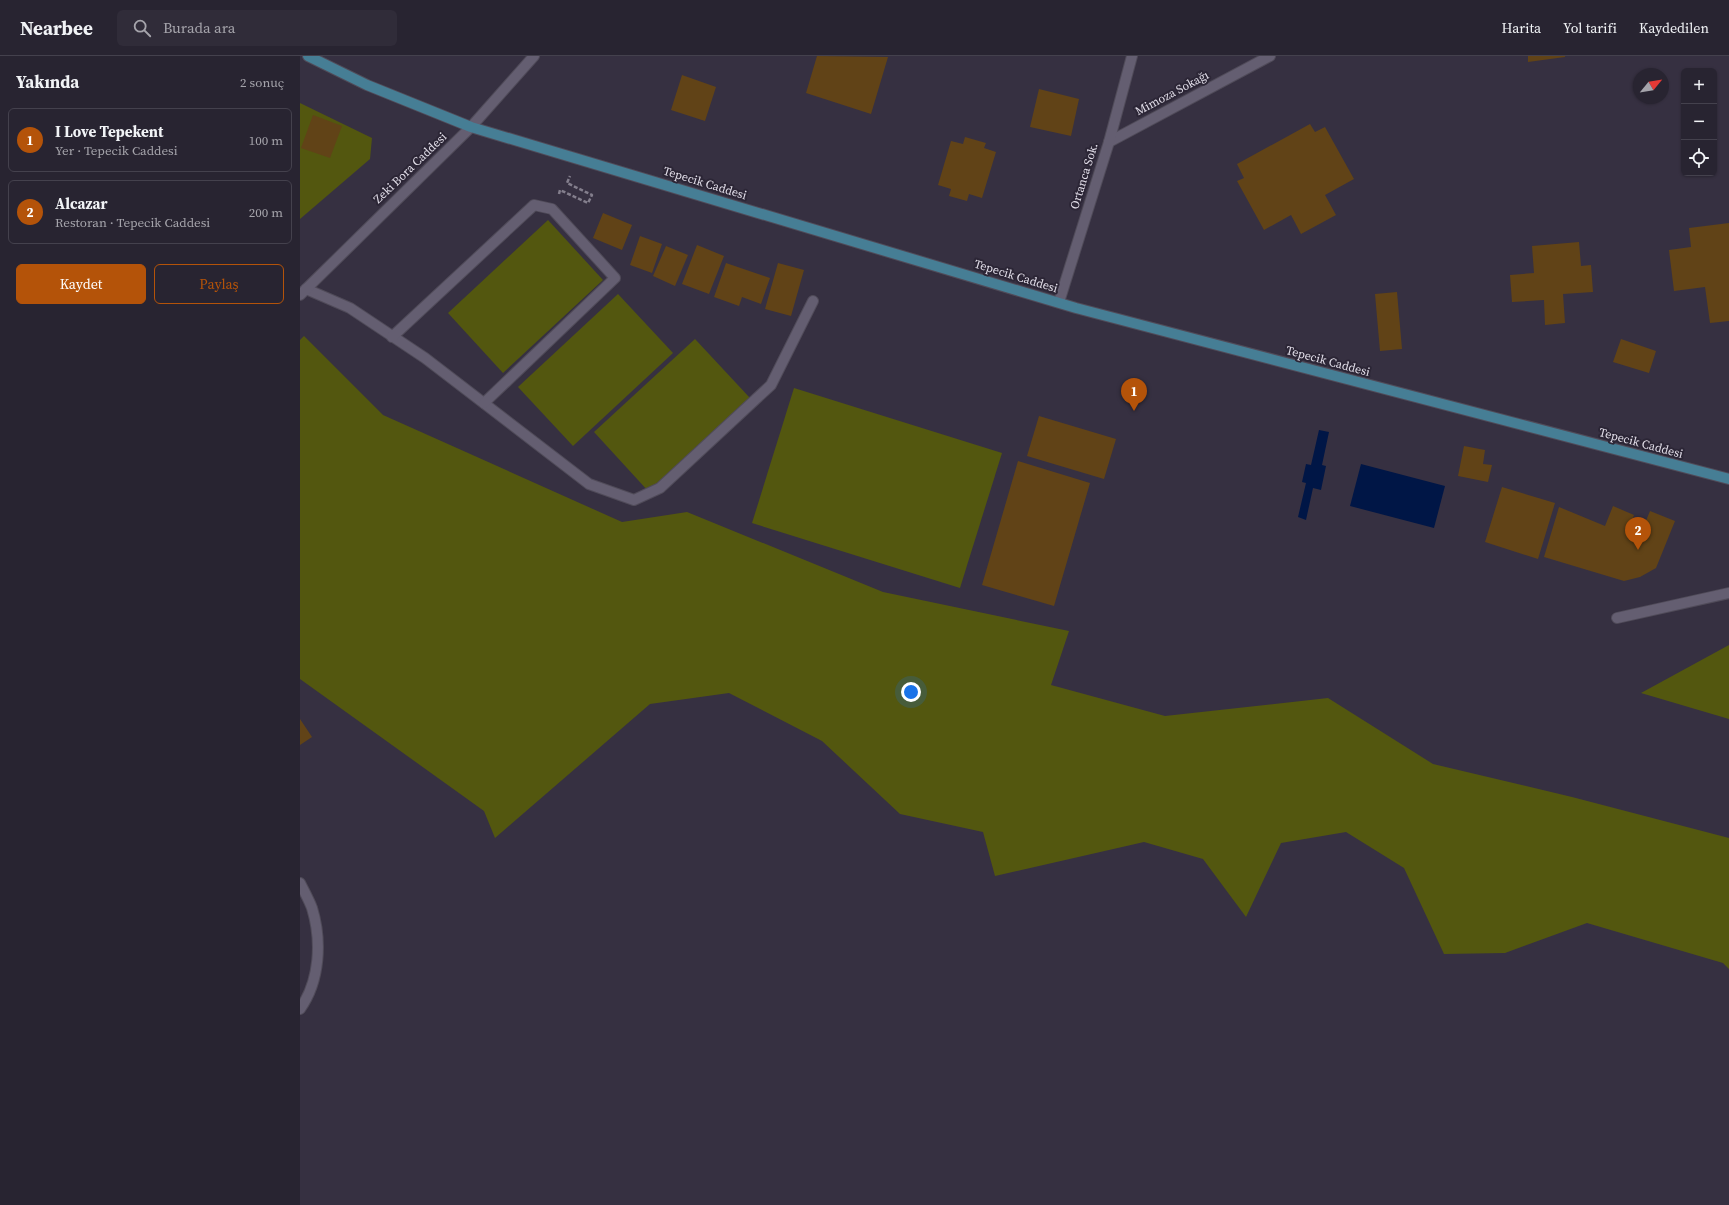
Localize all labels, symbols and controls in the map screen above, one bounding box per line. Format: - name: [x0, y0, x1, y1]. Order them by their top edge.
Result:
- search box: [117, 10, 397, 46]
- text: Nearbee: [20, 15, 93, 41]
- icon: search: [131, 17, 153, 39]
- text: Burada ara: [163, 17, 235, 38]
- text: Harita: [1502, 18, 1541, 38]
- text: Yol tarifi: [1563, 18, 1617, 38]
- text: Kaydedilen: [1639, 18, 1709, 38]
- street label: Mimoza Sokağı: [1132, 67, 1212, 119]
- north arrow: [1633, 68, 1669, 104]
- map controls: [1681, 68, 1717, 176]
- button: +: [1681, 68, 1717, 104]
- text: Yakında: [16, 70, 79, 94]
- text: 2 sonuç: [240, 74, 284, 91]
- button: −: [1681, 104, 1717, 140]
- text: I Love Tepekent: [55, 121, 163, 142]
- street label: Zeki Bora Caddesi: [370, 129, 450, 207]
- text: 1: [26, 132, 34, 149]
- text: 100 m: [249, 132, 283, 149]
- button: locate: [1681, 140, 1717, 176]
- street label: Ortanca Sok.: [1066, 141, 1102, 211]
- text: Yer · Tepecik Caddesi: [55, 142, 178, 159]
- street label: Tepecik Caddesi: [661, 163, 749, 203]
- text: Alcazar: [55, 193, 107, 214]
- text: 2: [26, 204, 34, 221]
- text: 200 m: [249, 204, 283, 221]
- text: Restoran · Tepecik Caddesi: [55, 214, 210, 231]
- street label: Tepecik Caddesi: [972, 256, 1060, 296]
- button: Kaydet: [16, 264, 146, 304]
- button: Paylaş: [154, 264, 284, 304]
- street label: Tepecik Caddesi: [1284, 342, 1372, 380]
- pin: 1: [1121, 378, 1147, 411]
- street label: Tepecik Caddesi: [1597, 424, 1685, 462]
- pin: 2: [1625, 517, 1651, 550]
- your location: [901, 682, 921, 702]

